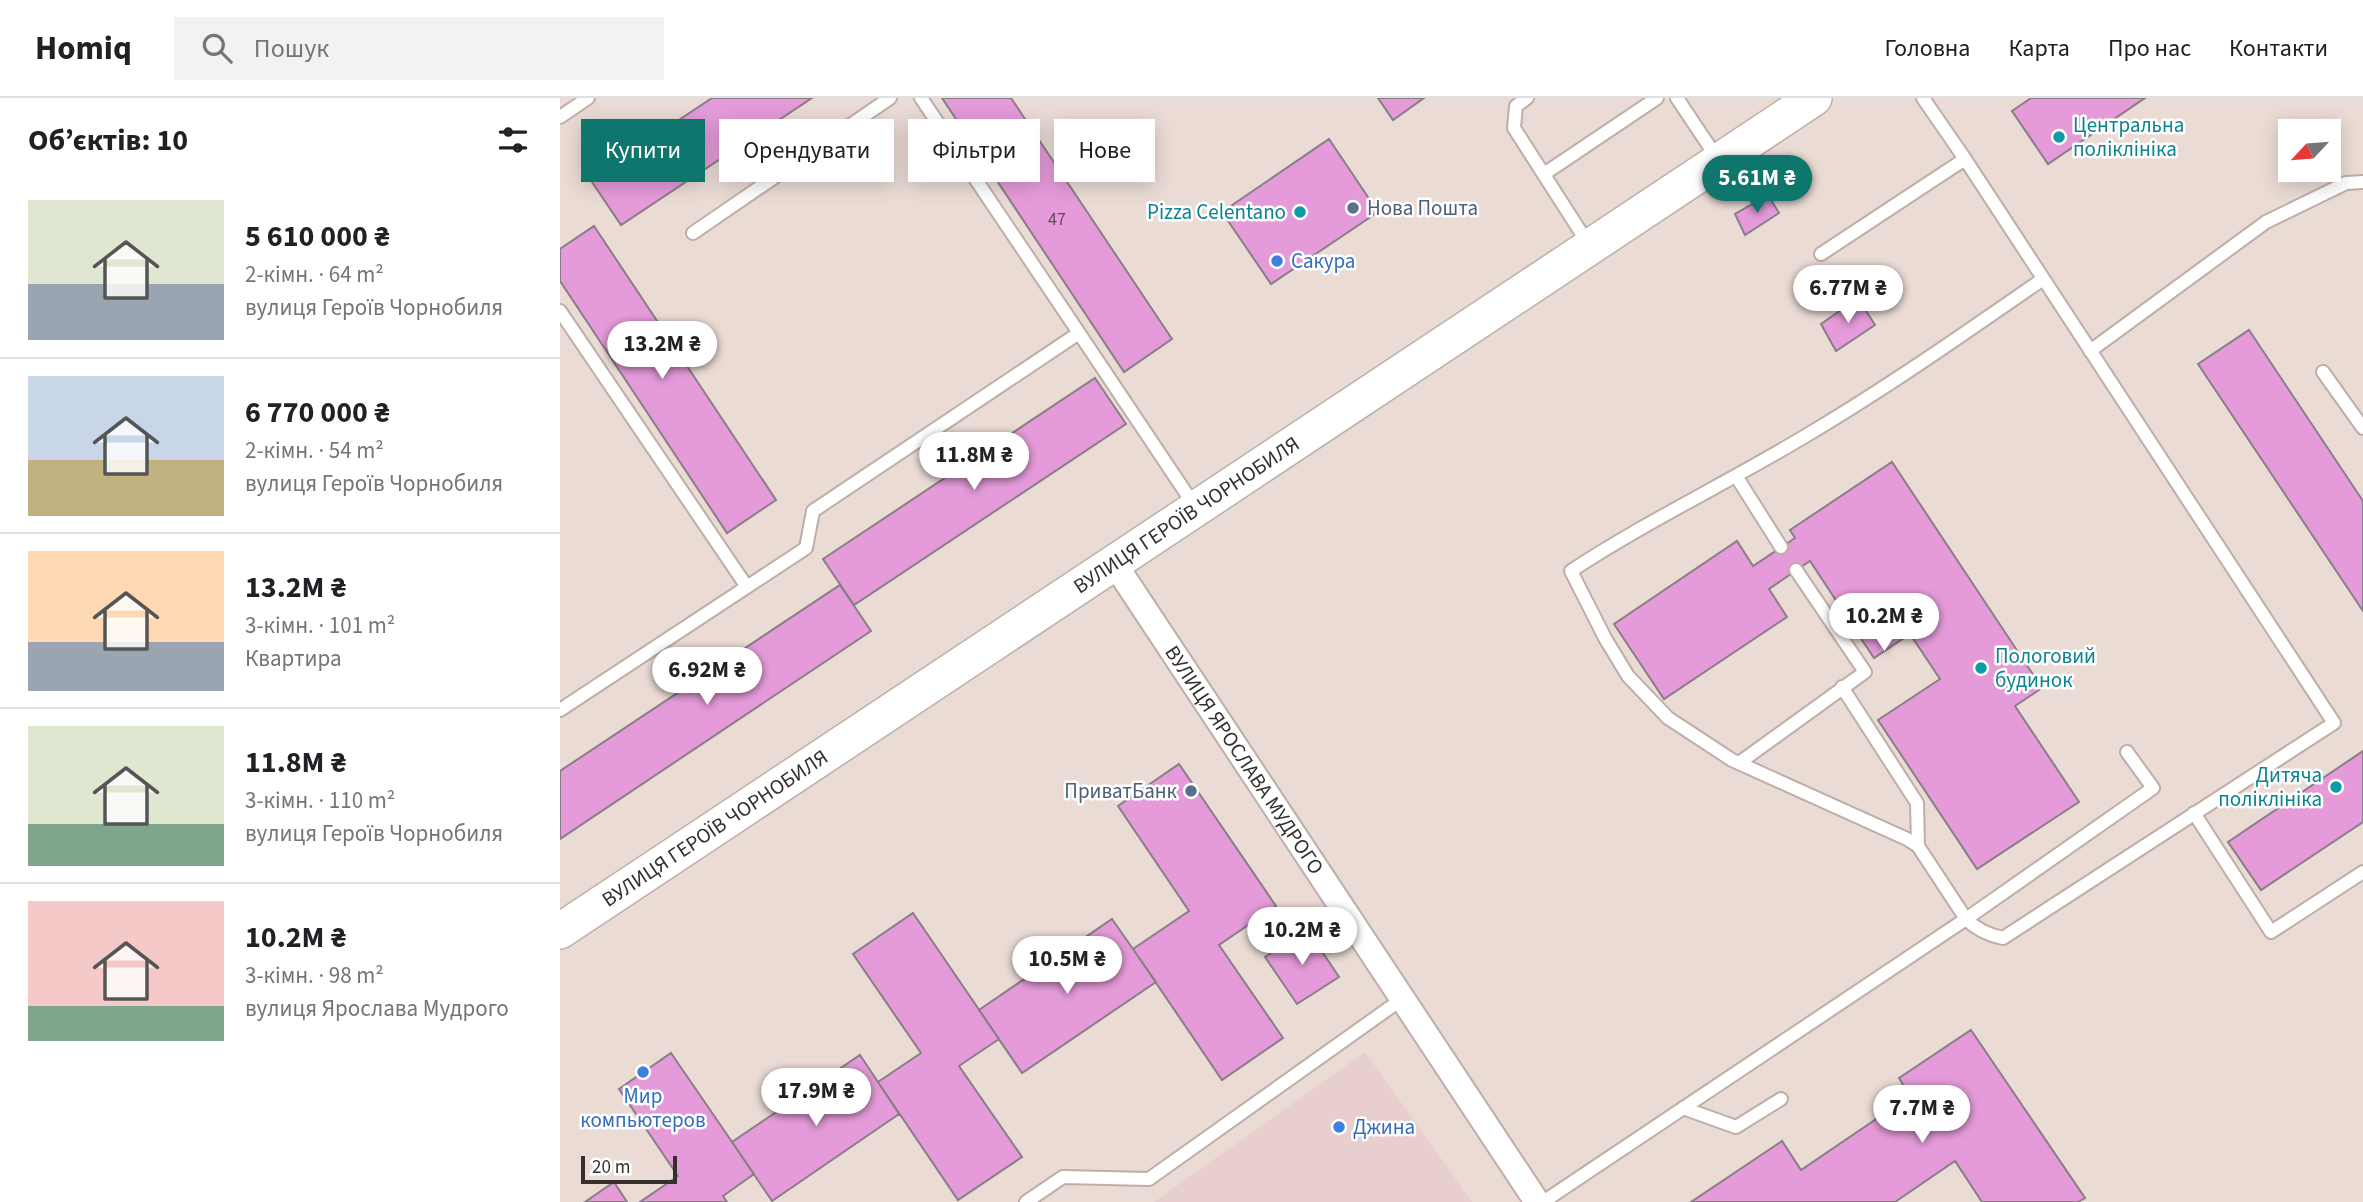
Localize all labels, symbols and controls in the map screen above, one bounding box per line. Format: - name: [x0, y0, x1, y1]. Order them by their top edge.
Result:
- search box: [174, 17, 664, 80]
- text: Homiq: [35, 25, 132, 72]
- icon: search: [198, 29, 236, 67]
- text: Пошук: [254, 30, 329, 67]
- text: Головна: [1884, 31, 1970, 66]
- text: Карта: [2008, 31, 2070, 66]
- text: Про нас: [2108, 31, 2191, 66]
- text: Контакти: [2229, 31, 2328, 66]
- place label: Центральна поліклініка: [2073, 110, 2184, 164]
- text: Об’єктів: 10: [28, 119, 188, 162]
- chip: Купити: [581, 119, 705, 182]
- chip: Орендувати: [719, 119, 894, 182]
- chip: Фільтри: [908, 119, 1040, 182]
- chip: Нове: [1054, 119, 1155, 182]
- north arrow: [2278, 119, 2342, 182]
- map controls: [2278, 119, 2341, 182]
- icon: filters: [494, 121, 532, 159]
- marker: Центральна поліклініка: [2051, 129, 2067, 145]
- pin: 5.61M ₴: [1692, 156, 1822, 215]
- text: 5.61M ₴: [1718, 161, 1796, 194]
- place label: Нова Пошта: [1367, 193, 1478, 223]
- place label: Pizza Celentano: [1147, 197, 1286, 227]
- marker: Нова Пошта: [1345, 200, 1361, 216]
- marker: Pizza Celentano: [1292, 204, 1308, 220]
- house number: 47: [1048, 207, 1066, 232]
- text: 5 610 000 ₴: [245, 215, 390, 258]
- icon: home: [84, 228, 168, 312]
- place label: Сакура: [1291, 246, 1355, 276]
- marker: Сакура: [1269, 253, 1285, 269]
- text: 2-кімн. · 64 m²: [245, 258, 384, 291]
- pin: 6.77M ₴: [1783, 266, 1913, 325]
- text: 6.77M ₴: [1809, 271, 1887, 304]
- text: вулиця Героїв Чорнобиля: [245, 291, 503, 324]
- pin: 13.2M ₴: [597, 322, 727, 381]
- text: 13.2M ₴: [623, 327, 701, 360]
- text: 6 770 000 ₴: [245, 391, 390, 434]
- icon: home: [84, 404, 168, 488]
- street label: ВУЛИЦЯ ГЕРОЇВ ЧОРНОБИЛЯ: [1067, 429, 1305, 601]
- pin: 11.8M ₴: [909, 432, 1039, 492]
- text: 2-кімн. · 54 m²: [245, 434, 384, 467]
- text: 11.8M ₴: [935, 438, 1013, 471]
- text: вулиця Героїв Чорнобиля: [245, 467, 503, 500]
- text: 13.2M ₴: [245, 566, 346, 609]
- icon: home: [84, 579, 168, 663]
- pin: 10.2M ₴: [1819, 594, 1949, 653]
- text: 10.2M ₴: [1845, 599, 1923, 632]
- text: 3-кімн. · 101 m²: [245, 609, 395, 642]
- street label: ВУЛИЦЯ ЯРОСЛАВА МУДРОГО: [1157, 639, 1331, 880]
- place label: Пологовий будинок: [1995, 641, 2096, 695]
- text: Квартира: [245, 642, 342, 675]
- pin: 6.92M ₴: [642, 648, 772, 707]
- text: 6.92M ₴: [668, 653, 746, 686]
- marker: Пологовий будинок: [1973, 660, 1989, 676]
- text: 11.8M ₴: [245, 741, 346, 784]
- street label: ВУЛИЦЯ ГЕРОЇВ ЧОРНОБИЛЯ: [596, 742, 834, 914]
- icon: home: [84, 754, 168, 838]
- place label: Дитяча поліклініка: [2218, 760, 2322, 814]
- place label: ПриватБанк: [1064, 776, 1178, 806]
- marker: Дитяча поліклініка: [2328, 779, 2344, 795]
- marker: ПриватБанк: [1183, 783, 1199, 799]
- text: 3-кімн. · 110 m²: [245, 784, 395, 817]
- text: вулиця Героїв Чорнобиля: [245, 817, 503, 850]
- pin: 10.2M ₴: [1237, 908, 1367, 967]
- text: 10.2M ₴: [1263, 913, 1341, 946]
- text: 10.2M ₴: [245, 916, 346, 959]
- icon: home: [84, 929, 168, 1013]
- pin: 10.5M ₴: [1002, 936, 1132, 996]
- text: 10.5M ₴: [1028, 942, 1106, 975]
- text: 3-кімн. · 98 m²: [245, 959, 384, 992]
- text: вулиця Ярослава Мудрого: [245, 992, 509, 1025]
- marker: Мир компьютеров: [635, 1064, 651, 1080]
- pin: 17.9M ₴: [751, 1068, 881, 1128]
- text: 17.9M ₴: [777, 1074, 855, 1107]
- place label: Мир компьютеров: [580, 1081, 706, 1135]
- pin: 7.7M ₴: [1865, 1086, 1979, 1145]
- text: 7.7M ₴: [1889, 1091, 1955, 1124]
- place label: Джина: [1353, 1112, 1415, 1142]
- marker: Джина: [1331, 1119, 1347, 1135]
- scale bar: [581, 1153, 677, 1185]
- text: 20 m: [592, 1154, 630, 1181]

